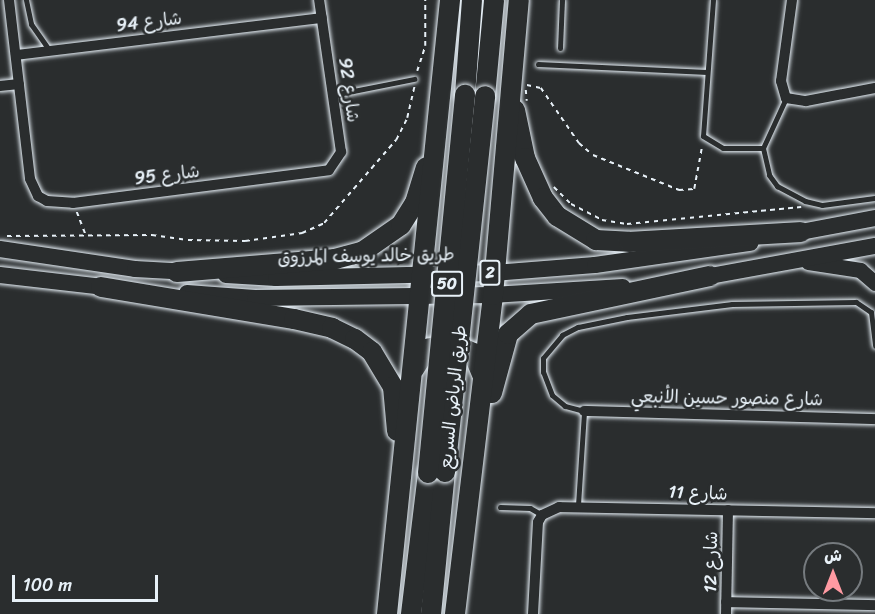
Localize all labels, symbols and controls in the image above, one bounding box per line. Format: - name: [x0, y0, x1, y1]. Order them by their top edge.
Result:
- street label: شارع 94: [115, 7, 183, 37]
- street label: شارع 92: [334, 56, 364, 124]
- street label: شارع 95: [133, 160, 201, 190]
- street label: طريق خالد يوسف المرزوق: [277, 244, 455, 268]
- road number: 2: [478, 260, 502, 286]
- road number: 50: [430, 271, 464, 297]
- street label: طريق الرياض السريع: [435, 324, 471, 470]
- street label: شارع منصور حسين الأنبعي: [631, 386, 823, 410]
- street label: شارع 11: [668, 481, 728, 505]
- street label: شارع 12: [700, 531, 722, 593]
- text: ش: [824, 541, 842, 570]
- north arrow: [803, 542, 863, 602]
- scale bar: [15, 563, 160, 601]
- text: 100 m: [23, 569, 72, 601]

